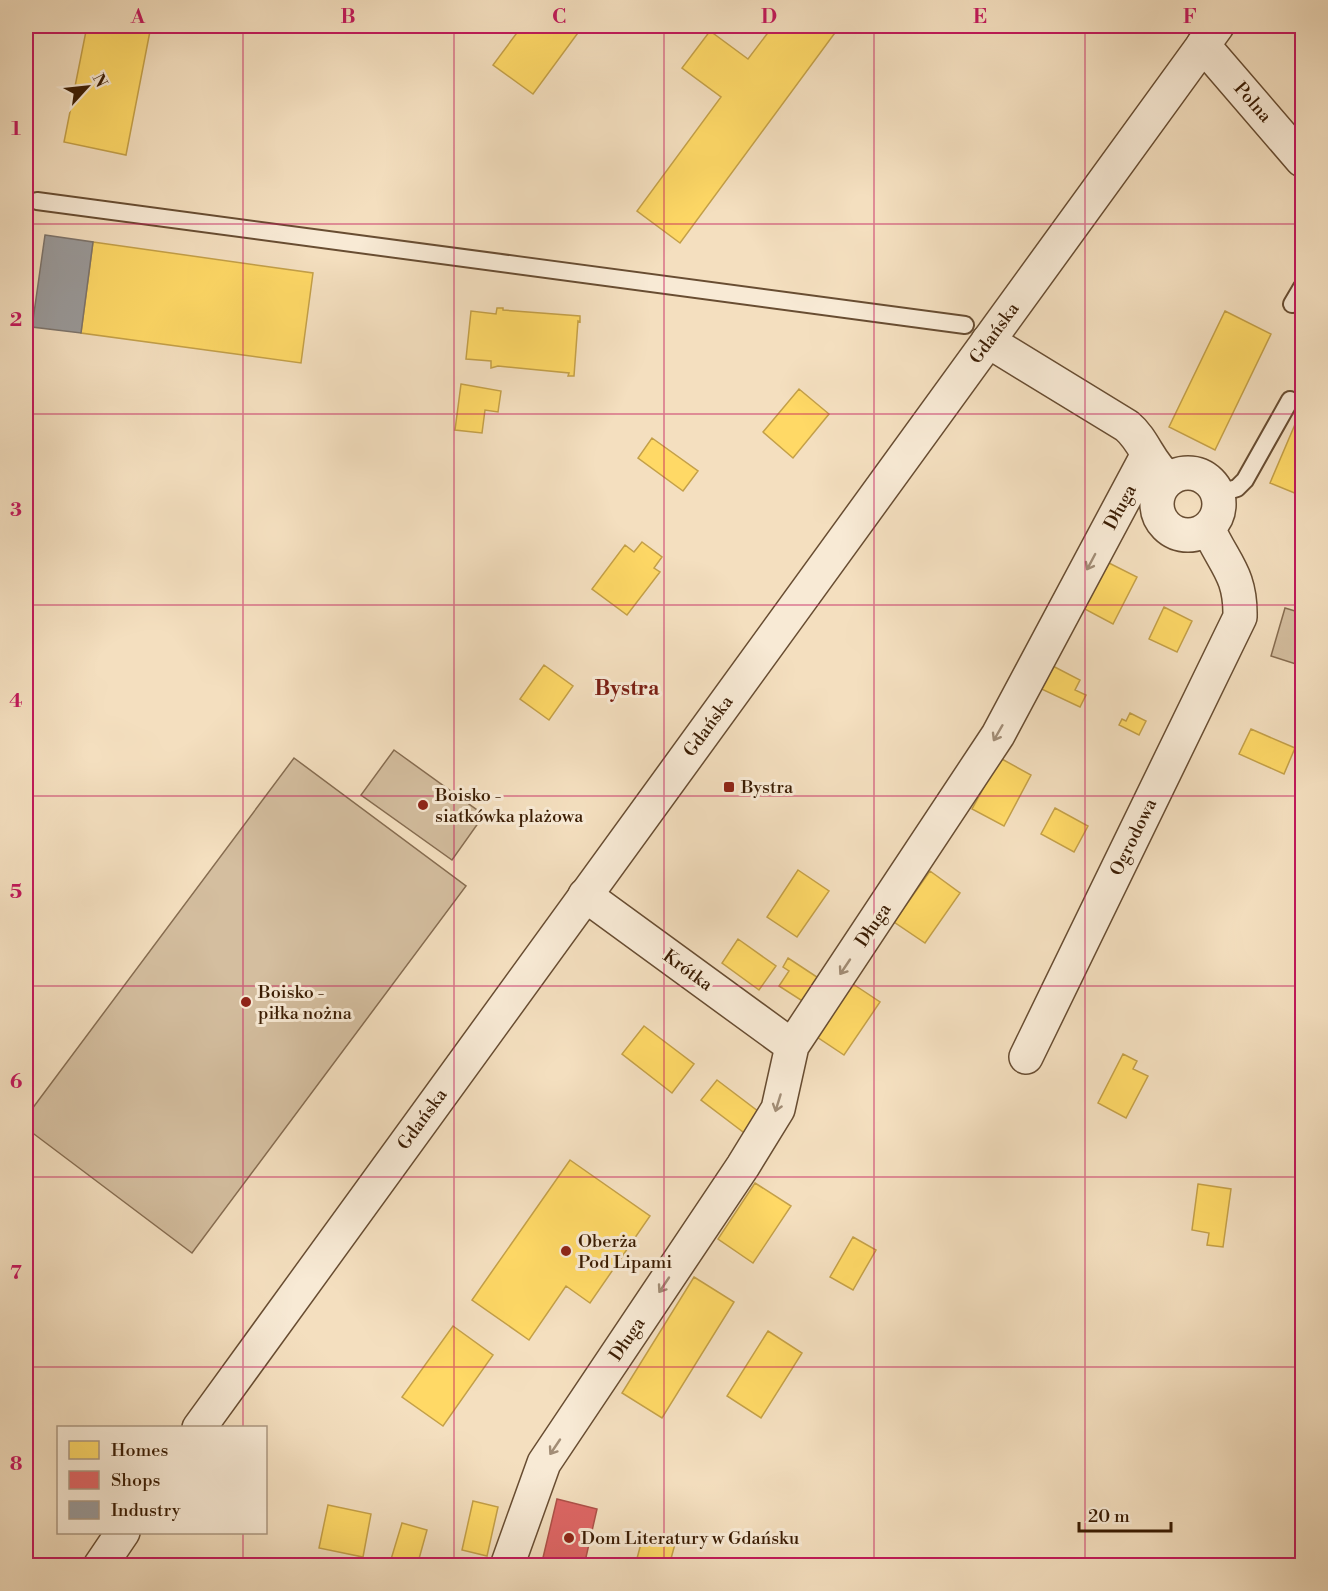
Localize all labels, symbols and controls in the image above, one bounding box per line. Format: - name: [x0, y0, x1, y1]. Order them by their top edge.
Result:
- text: A: [130, 5, 146, 30]
- text: B: [340, 5, 356, 30]
- text: C: [552, 5, 566, 30]
- text: D: [761, 5, 777, 30]
- text: E: [973, 5, 987, 30]
- text: F: [1183, 5, 1197, 30]
- north arrow: [57, 57, 117, 117]
- text: N: [88, 70, 111, 91]
- street label: Polna: [1229, 77, 1277, 128]
- text: 1: [11, 117, 21, 142]
- street label: Gdańska: [964, 297, 1025, 368]
- text: 2: [10, 308, 22, 333]
- street label: Długa: [1099, 480, 1142, 534]
- text: 3: [10, 498, 22, 523]
- one-way arrow: [1085, 552, 1096, 570]
- district label: Bystra: [595, 676, 660, 702]
- text: 4: [9, 689, 23, 714]
- street label: Gdańska: [678, 690, 739, 761]
- one-way arrow: [992, 724, 1004, 741]
- place label: Bystra: [740, 776, 794, 799]
- marker: Bystra: [722, 780, 736, 794]
- place label: Boisko - siatkówka plażowa: [434, 784, 584, 828]
- street label: Ogrodowa: [1105, 794, 1162, 880]
- marker: Boisko - siatkówka plażowa: [416, 798, 430, 812]
- text: 5: [10, 880, 22, 905]
- street label: Długa: [850, 898, 897, 952]
- street label: Krótka: [658, 945, 718, 997]
- one-way arrow: [839, 958, 851, 974]
- place label: Boisko - piłka nożna: [257, 981, 353, 1025]
- marker: Boisko - piłka nożna: [239, 995, 253, 1009]
- text: 6: [10, 1070, 23, 1095]
- street label: Gdańska: [392, 1083, 453, 1154]
- one-way arrow: [772, 1093, 783, 1112]
- place label: Oberża Pod Lipami: [578, 1230, 672, 1274]
- marker: Oberża Pod Lipami: [559, 1244, 573, 1258]
- text: 7: [10, 1261, 22, 1286]
- one-way arrow: [657, 1276, 669, 1293]
- street label: Długa: [604, 1312, 651, 1366]
- legend: [57, 1426, 267, 1534]
- one-way arrow: [549, 1438, 561, 1455]
- text: Homes: [111, 1439, 168, 1462]
- text: 8: [10, 1452, 23, 1477]
- text: Shops: [111, 1469, 161, 1492]
- scale bar: [1079, 1495, 1170, 1533]
- text: Industry: [111, 1499, 181, 1522]
- text: 20 m: [1088, 1505, 1130, 1528]
- place label: Dom Literatury w Gdańsku: [581, 1527, 800, 1550]
- marker: Dom Literatury w Gdańsku: [562, 1531, 576, 1545]

